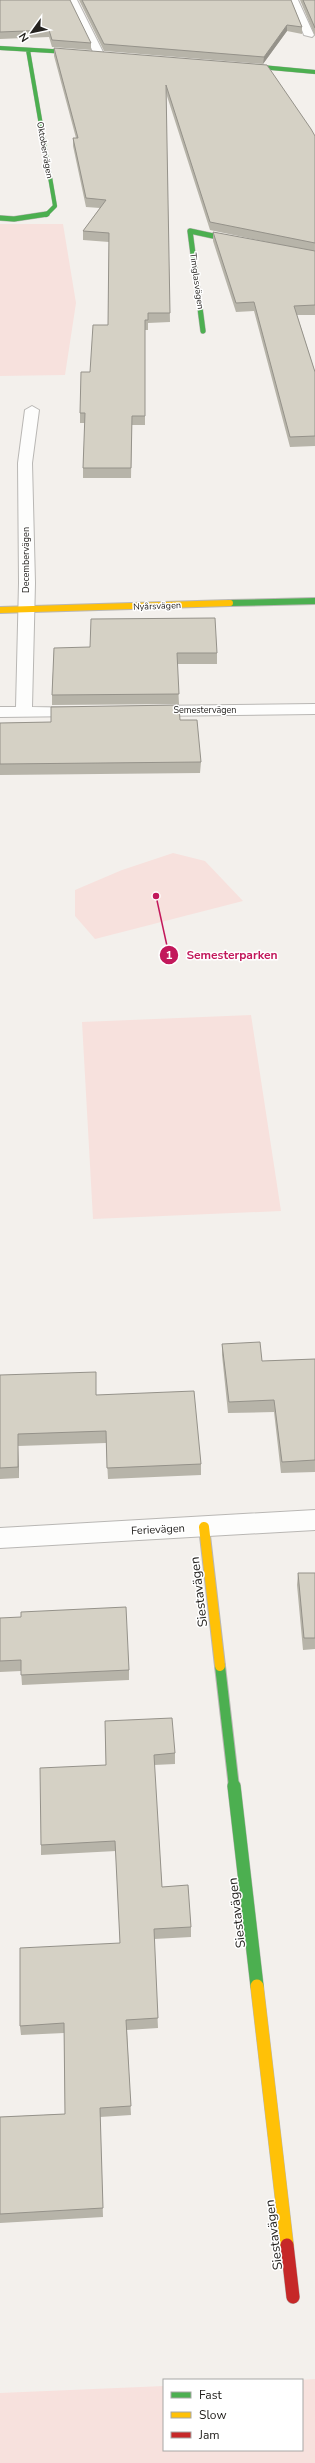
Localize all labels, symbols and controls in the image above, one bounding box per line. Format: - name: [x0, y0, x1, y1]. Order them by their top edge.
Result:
- north arrow: [12, 12, 52, 52]
- text: N: [16, 30, 33, 45]
- street label: Oktobervägen: [34, 121, 56, 179]
- street label: Timglasvägen: [187, 252, 207, 310]
- street label: Decembervägen: [20, 527, 32, 593]
- street label: Nyårsvägen: [133, 599, 181, 613]
- street label: Semestervägen: [174, 704, 236, 716]
- callout: Semesterparken: [159, 943, 286, 967]
- text: 1: [165, 947, 173, 963]
- text: Semesterparken: [187, 947, 277, 963]
- street label: Ferievägen: [131, 1521, 185, 1538]
- street label: Siestavägen: [186, 1556, 212, 1628]
- street label: Siestavägen: [224, 1877, 250, 1949]
- street label: Siestavägen: [261, 2199, 287, 2271]
- legend: [163, 2379, 303, 2451]
- text: Fast: [199, 2387, 222, 2403]
- text: Slow: [199, 2407, 227, 2423]
- text: Jam: [198, 2427, 220, 2443]

